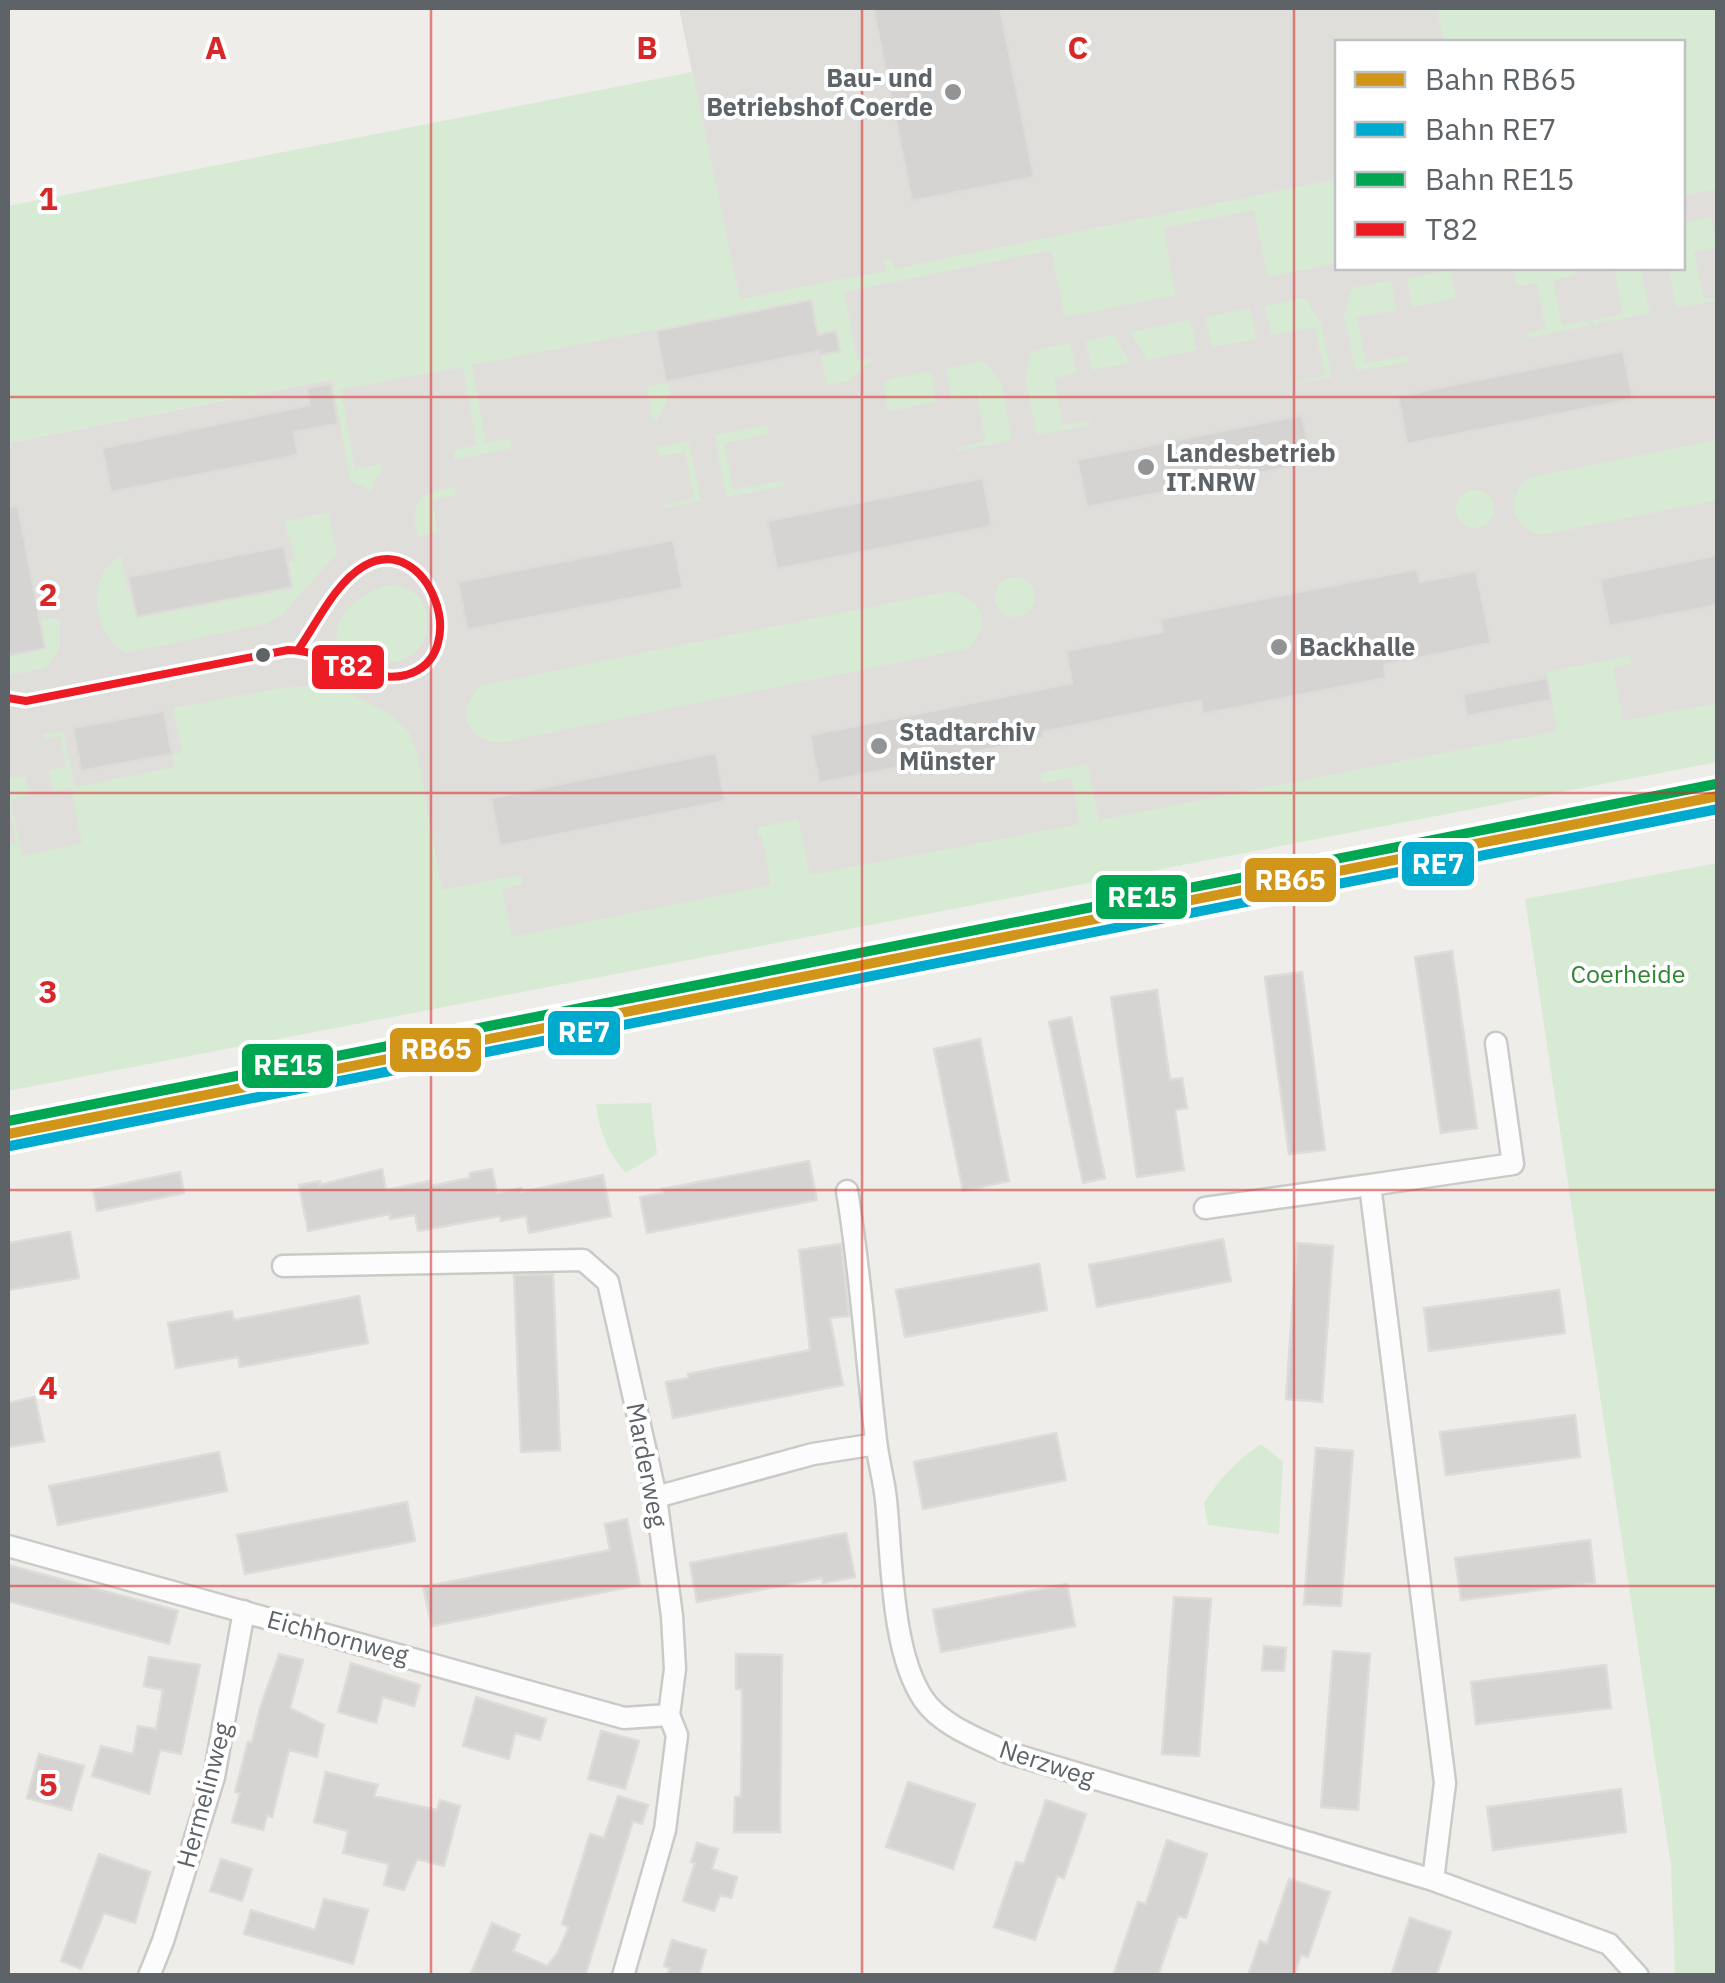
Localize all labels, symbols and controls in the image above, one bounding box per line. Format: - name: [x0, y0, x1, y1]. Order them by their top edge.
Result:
- text: A: [205, 26, 227, 68]
- text: B: [636, 26, 658, 68]
- text: C: [1068, 26, 1088, 68]
- legend: [1335, 40, 1685, 270]
- text: Bahn RB65: [1425, 59, 1577, 98]
- place label: Bau- und Betriebshof Coerde: [706, 61, 933, 123]
- marker: Bau- und Betriebshof Coerde: [942, 81, 964, 103]
- text: Bahn RE7: [1425, 109, 1556, 148]
- text: Bahn RE15: [1425, 159, 1574, 198]
- text: 1: [38, 177, 58, 219]
- text: T82: [1425, 209, 1478, 248]
- place label: Landesbetrieb IT.NRW: [1166, 436, 1336, 498]
- marker: Landesbetrieb IT.NRW: [1135, 456, 1157, 478]
- text: 2: [38, 573, 58, 615]
- place label: Backhalle: [1299, 630, 1415, 663]
- marker: Backhalle: [1268, 636, 1290, 658]
- line badge: T82: [310, 643, 386, 691]
- unlabelled marker: [253, 645, 273, 665]
- text: T82: [323, 647, 373, 684]
- place label: Stadtarchiv Münster: [899, 715, 1036, 777]
- marker: Stadtarchiv Münster: [868, 735, 890, 757]
- line badge: RE7: [1400, 840, 1476, 888]
- text: RE7: [1412, 845, 1464, 882]
- line badge: RB65: [1243, 856, 1338, 904]
- text: RB65: [1254, 861, 1326, 898]
- line badge: RE15: [1094, 873, 1189, 921]
- text: RE15: [1107, 878, 1177, 915]
- park label: Coerheide: [1571, 957, 1685, 990]
- text: 3: [38, 970, 58, 1012]
- line badge: RE7: [546, 1009, 622, 1057]
- text: RE7: [558, 1013, 610, 1050]
- line badge: RB65: [388, 1026, 483, 1074]
- text: RB65: [400, 1030, 472, 1067]
- line badge: RE15: [240, 1042, 335, 1090]
- text: RE15: [253, 1046, 323, 1083]
- text: 4: [38, 1366, 58, 1408]
- street label: Marderweg: [619, 1400, 676, 1530]
- street label: Eichhornweg: [264, 1602, 412, 1671]
- street label: Hermelinweg: [168, 1719, 239, 1871]
- street label: Nerzweg: [995, 1732, 1099, 1793]
- text: 5: [38, 1763, 58, 1805]

